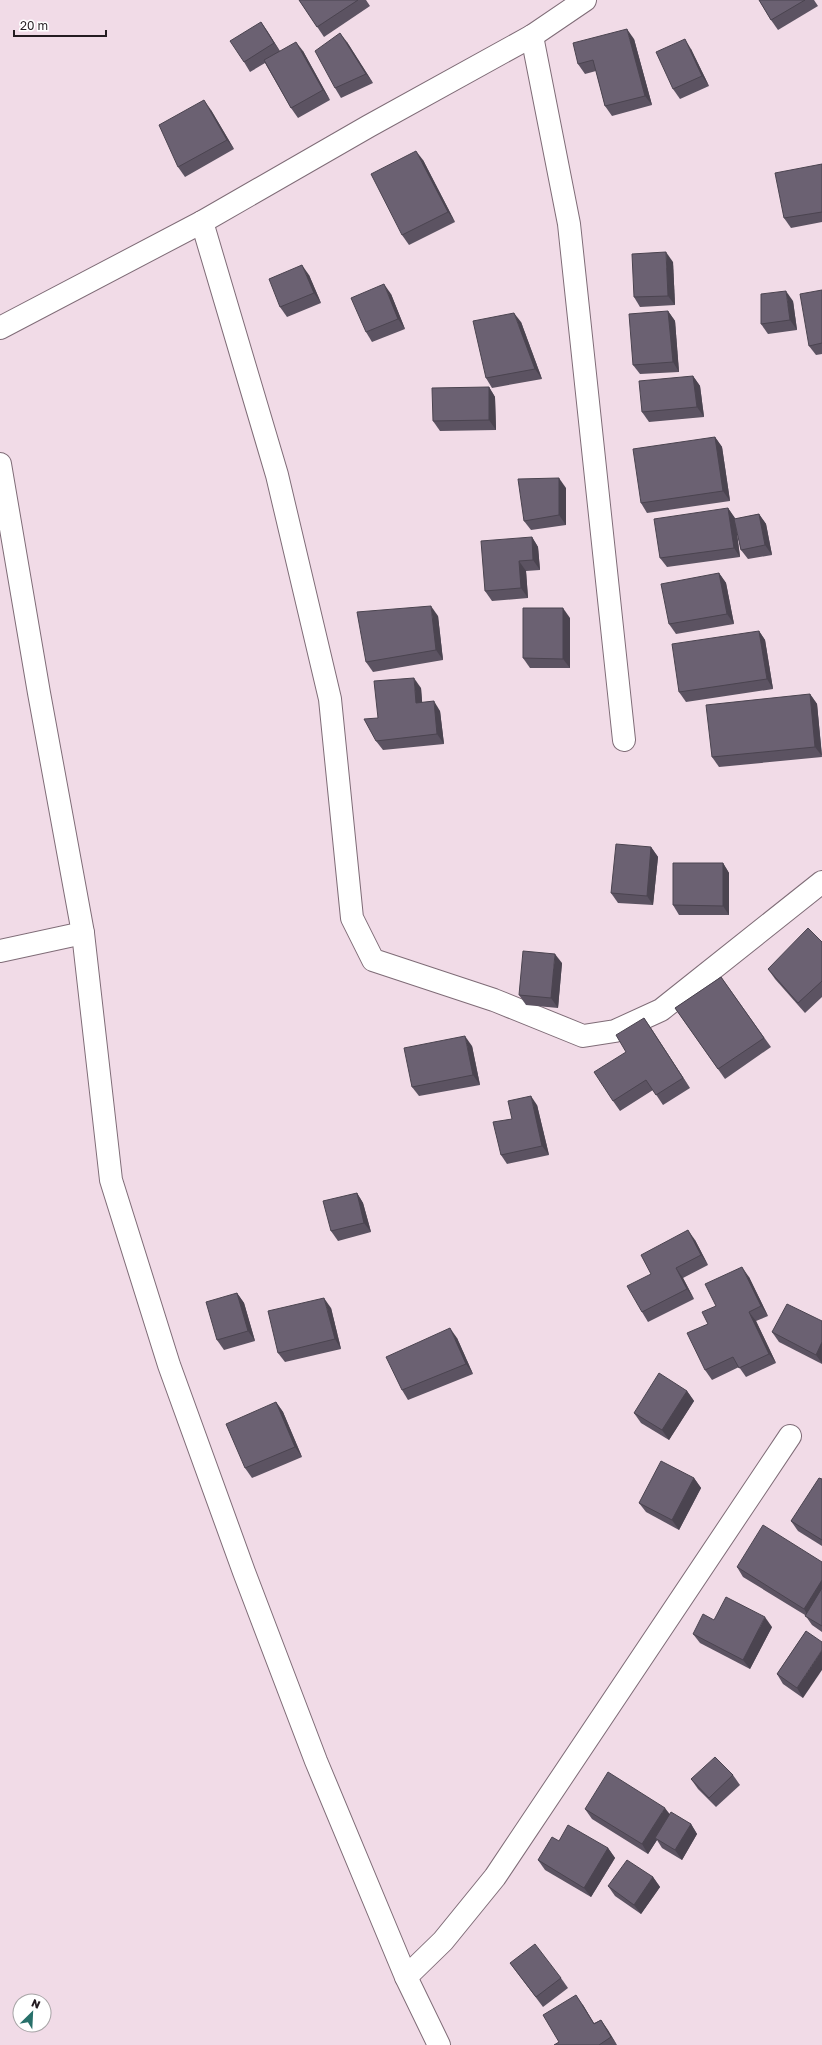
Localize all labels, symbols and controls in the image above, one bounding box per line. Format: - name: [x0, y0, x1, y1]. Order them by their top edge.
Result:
- scale bar: [14, 12, 106, 38]
- text: 20 m: [20, 18, 48, 33]
- north arrow: [12, 1993, 52, 2033]
- text: N: [30, 1996, 43, 2011]

